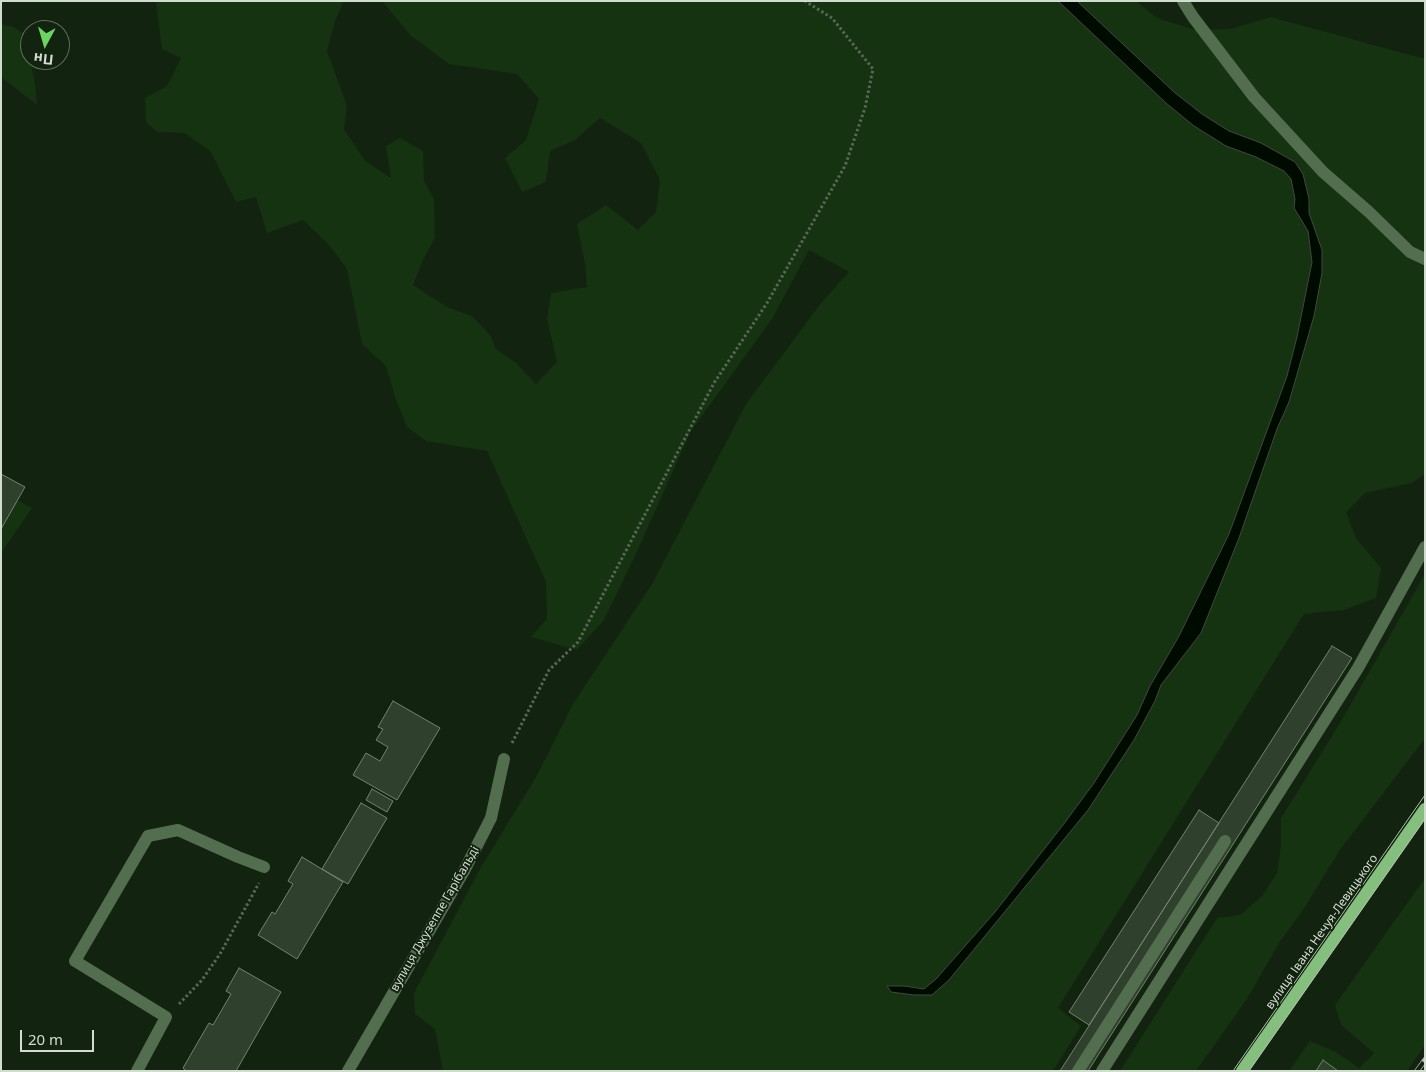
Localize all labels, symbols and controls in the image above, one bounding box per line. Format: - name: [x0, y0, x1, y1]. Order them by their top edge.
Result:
- north arrow: [20, 20, 70, 70]
- text: Пн: [33, 49, 54, 70]
- street label: вулиця Джузеппе Гарібальді: [387, 844, 483, 994]
- street label: вулиця Івана Нечуя-Левицького: [1263, 852, 1381, 1012]
- scale bar: [22, 1020, 96, 1052]
- text: 20 m: [28, 1029, 63, 1049]

